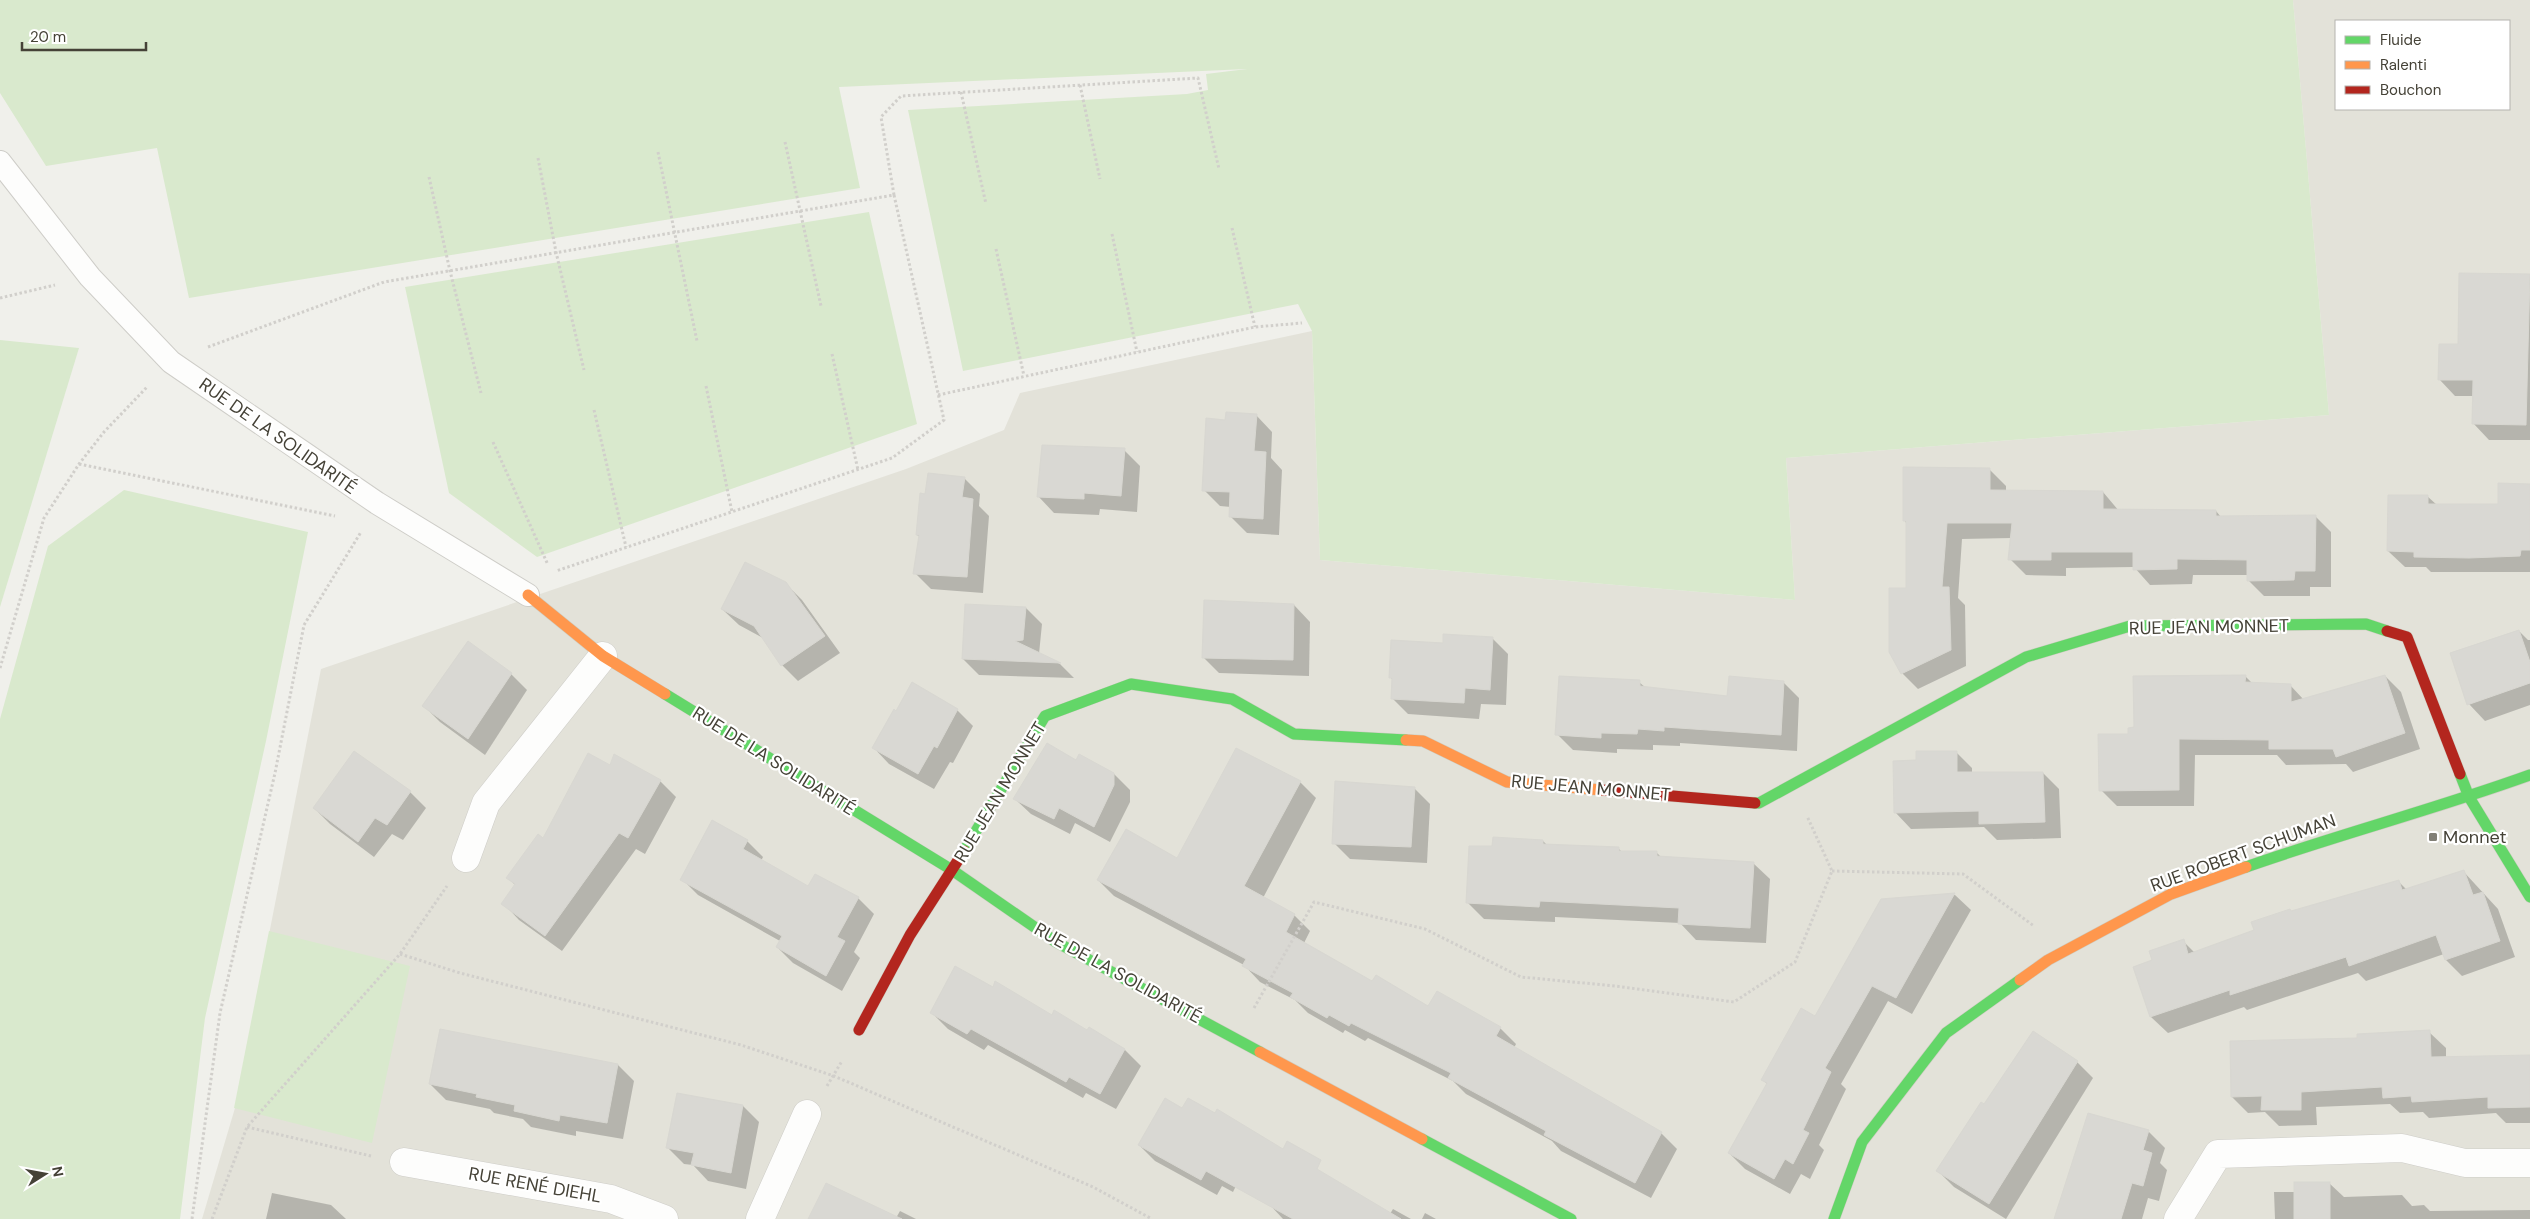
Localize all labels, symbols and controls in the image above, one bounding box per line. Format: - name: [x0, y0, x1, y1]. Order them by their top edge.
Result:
- scale bar: [22, 20, 146, 52]
- legend: [2335, 20, 2510, 110]
- text: 20 m: [30, 27, 66, 47]
- text: Fluide: [2380, 30, 2422, 50]
- text: Ralenti: [2380, 55, 2427, 75]
- text: Bouchon: [2380, 80, 2441, 100]
- street label: RUE DE LA SOLIDARITÉ: [194, 372, 362, 500]
- street label: RUE JEAN MONNET: [2129, 614, 2289, 640]
- street label: RUE DE LA SOLIDARITÉ: [688, 701, 860, 821]
- street label: RUE JEAN MONNET: [949, 717, 1051, 867]
- street label: RUE JEAN MONNET: [1510, 769, 1672, 807]
- street label: RUE ROBERT SCHUMAN: [2147, 808, 2339, 898]
- place label: Monnet: [2443, 825, 2506, 849]
- marker: Monnet: [2427, 831, 2439, 843]
- street label: RUE DE LA SOLIDARITÉ: [1030, 917, 1206, 1029]
- north arrow: [20, 1149, 70, 1199]
- street label: RUE RENÉ DIEHL: [467, 1162, 603, 1208]
- text: N: [48, 1165, 68, 1178]

